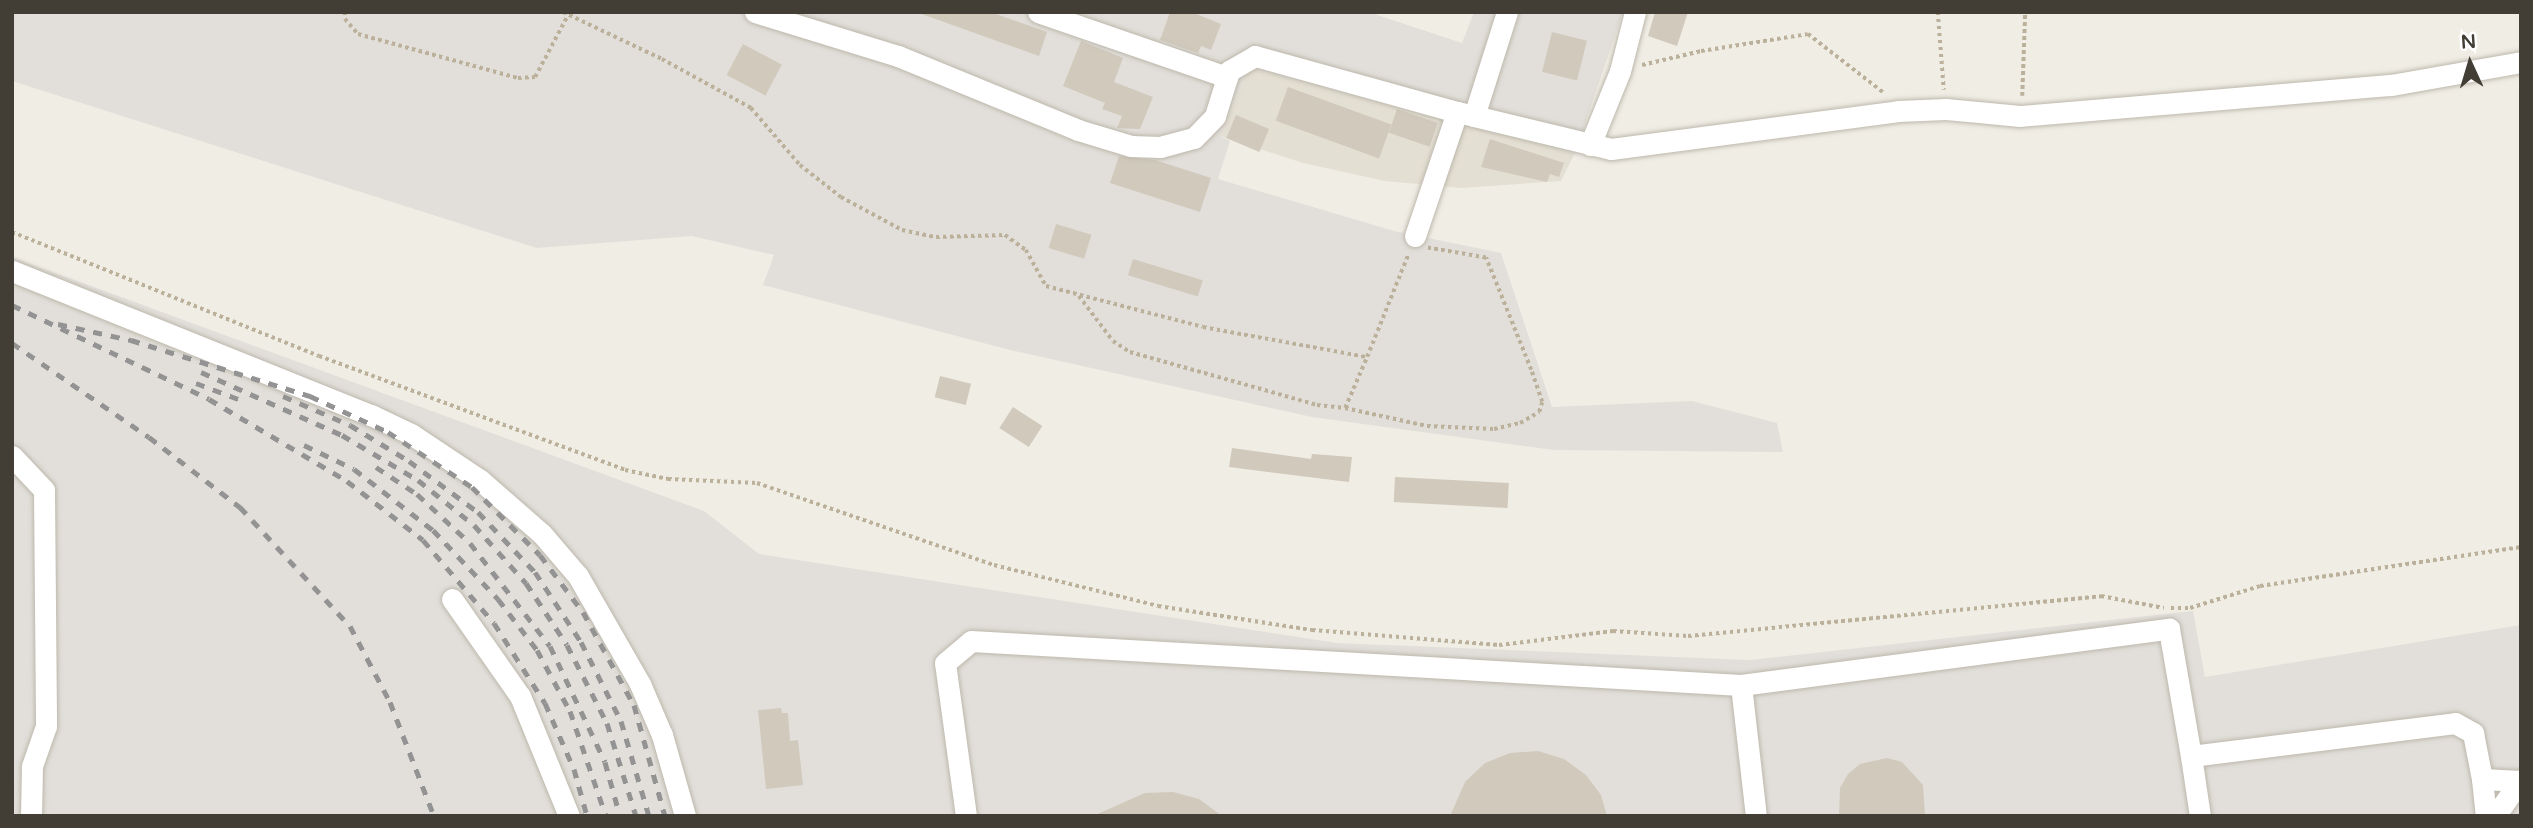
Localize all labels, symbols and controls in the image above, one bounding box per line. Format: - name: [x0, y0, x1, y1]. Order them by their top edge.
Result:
- north arrow: [2435, 28, 2505, 98]
- text: N: [2460, 31, 2477, 54]

